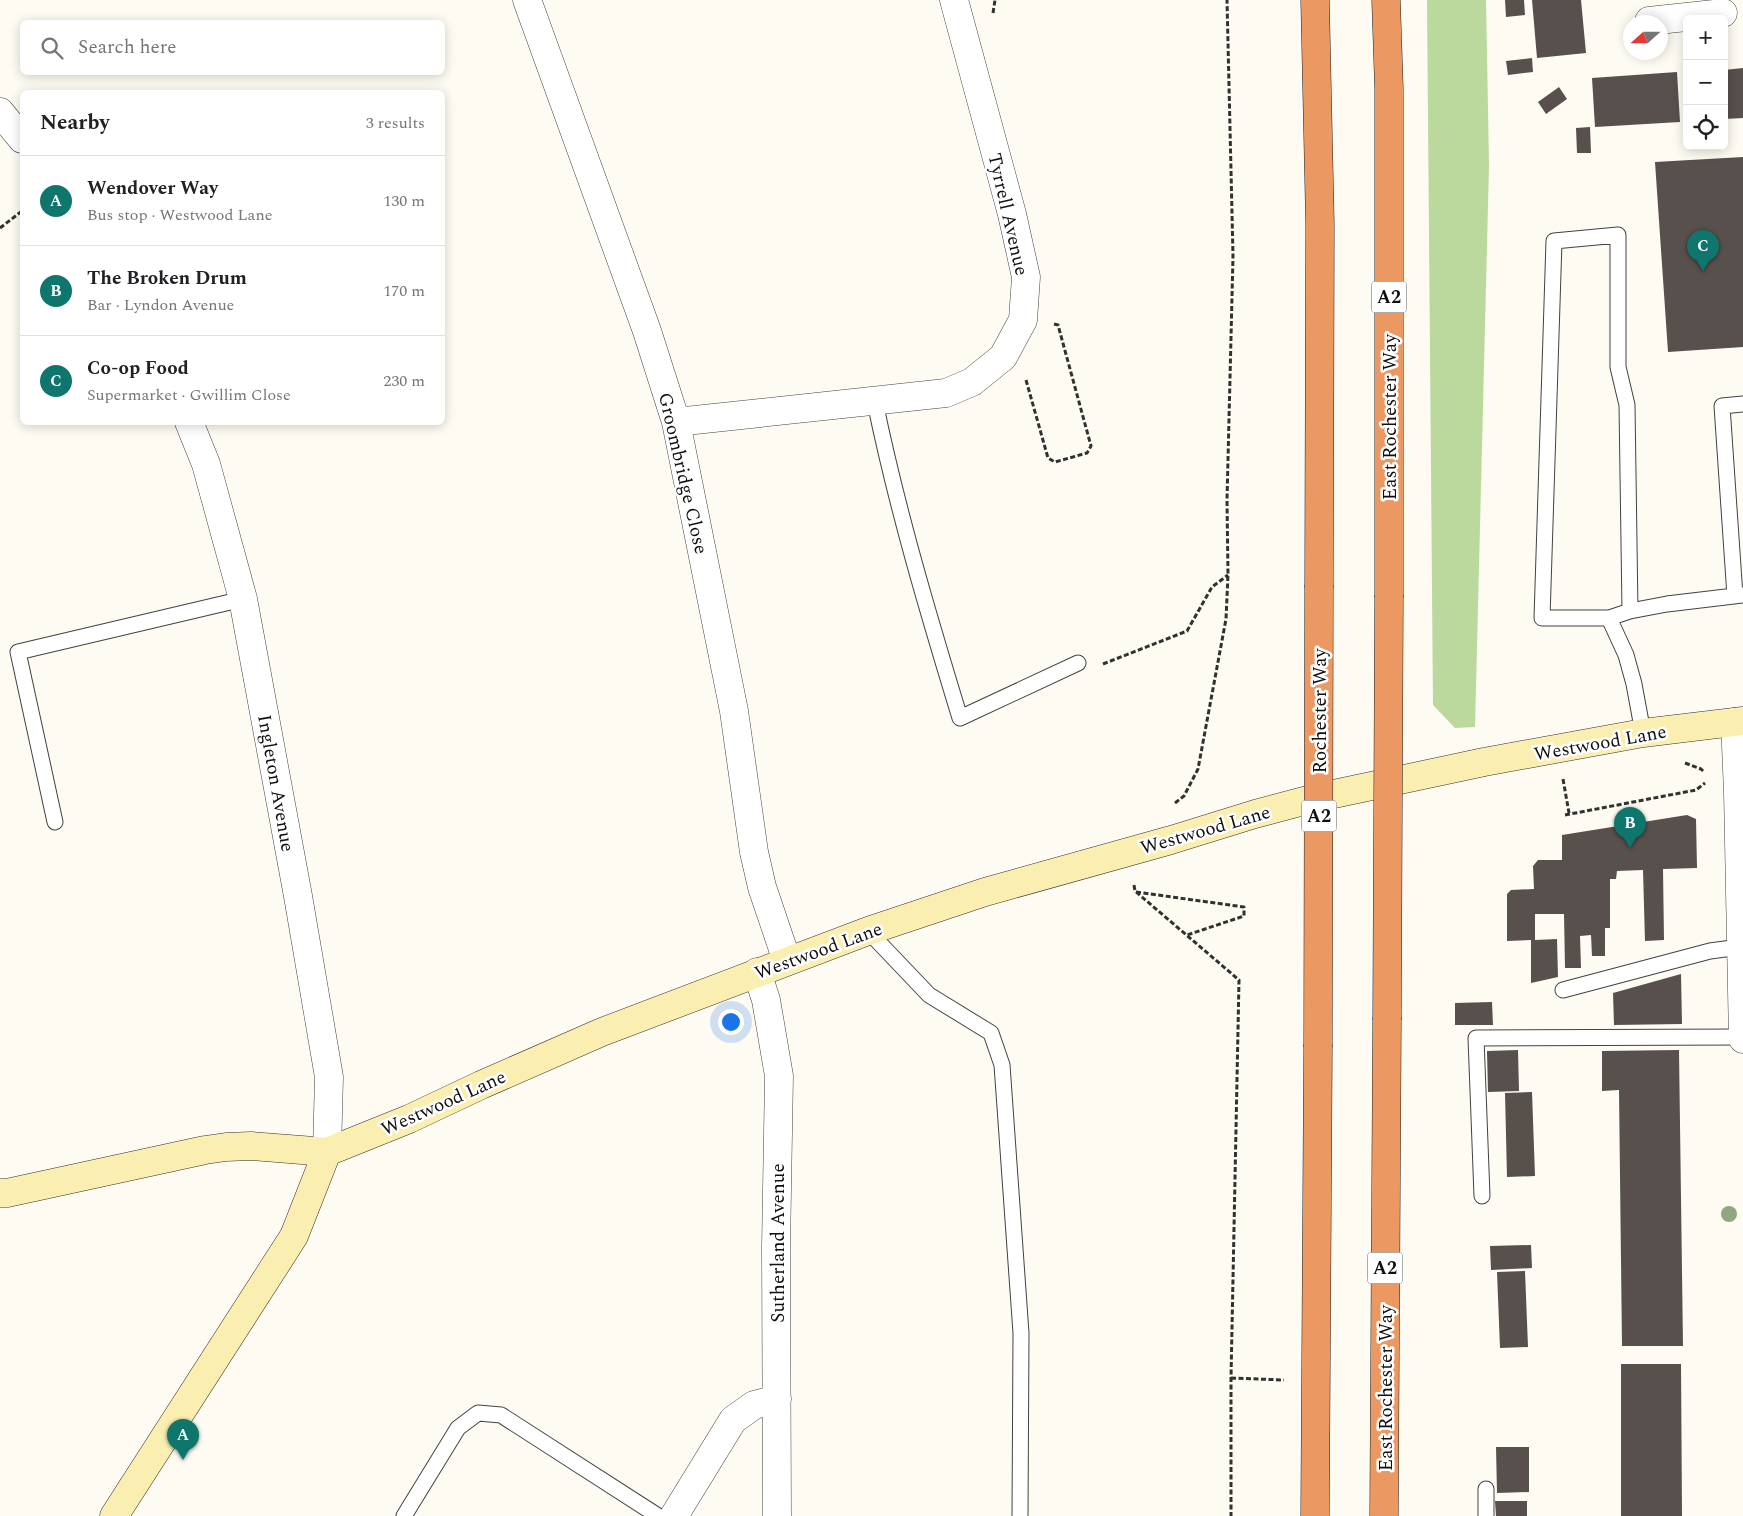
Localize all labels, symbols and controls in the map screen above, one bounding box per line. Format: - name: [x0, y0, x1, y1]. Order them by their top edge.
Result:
- north arrow: [1623, 15, 1668, 60]
- map controls: [1683, 15, 1728, 150]
- button: +: [1683, 15, 1728, 60]
- search box: [20, 20, 445, 75]
- text: Search here: [78, 33, 177, 62]
- icon: search: [38, 34, 66, 62]
- button: −: [1683, 60, 1728, 105]
- button: locate: [1683, 105, 1728, 150]
- text: Nearby: [40, 107, 110, 139]
- text: 3 results: [366, 111, 425, 135]
- street label: Tyrrell Avenue: [979, 150, 1036, 278]
- text: Wendover Way: [87, 174, 218, 203]
- text: A: [50, 189, 62, 213]
- text: 130 m: [383, 189, 425, 213]
- text: Bus stop · Westwood Lane: [87, 203, 273, 227]
- pin: C: [1687, 230, 1719, 271]
- text: The Broken Drum: [87, 264, 247, 293]
- text: B: [50, 279, 62, 303]
- text: 170 m: [383, 279, 425, 303]
- road number: A2: [1372, 282, 1406, 312]
- text: Bar · Lyndon Avenue: [87, 293, 234, 317]
- street label: East Rochester Way: [1376, 333, 1405, 500]
- text: Co-op Food: [87, 354, 189, 383]
- text: C: [50, 369, 62, 393]
- text: 230 m: [383, 369, 425, 393]
- text: Supermarket · Gwillim Close: [87, 383, 291, 407]
- street label: Groombridge Close: [650, 390, 715, 557]
- street label: Rochester Way: [1306, 648, 1335, 774]
- street label: Ingleton Avenue: [249, 712, 302, 854]
- street label: Westwood Lane: [1532, 718, 1669, 769]
- street label: Westwood Lane: [1137, 798, 1274, 863]
- road number: A2: [1302, 800, 1336, 831]
- pin: B: [1614, 807, 1646, 848]
- street label: Westwood Lane: [751, 915, 886, 988]
- your location: [718, 1009, 744, 1035]
- street label: Westwood Lane: [376, 1063, 511, 1144]
- street label: Sutherland Avenue: [764, 1163, 793, 1323]
- road number: A2: [1368, 1252, 1402, 1284]
- street label: East Rochester Way: [1372, 1304, 1401, 1471]
- pin: A: [167, 1419, 199, 1460]

